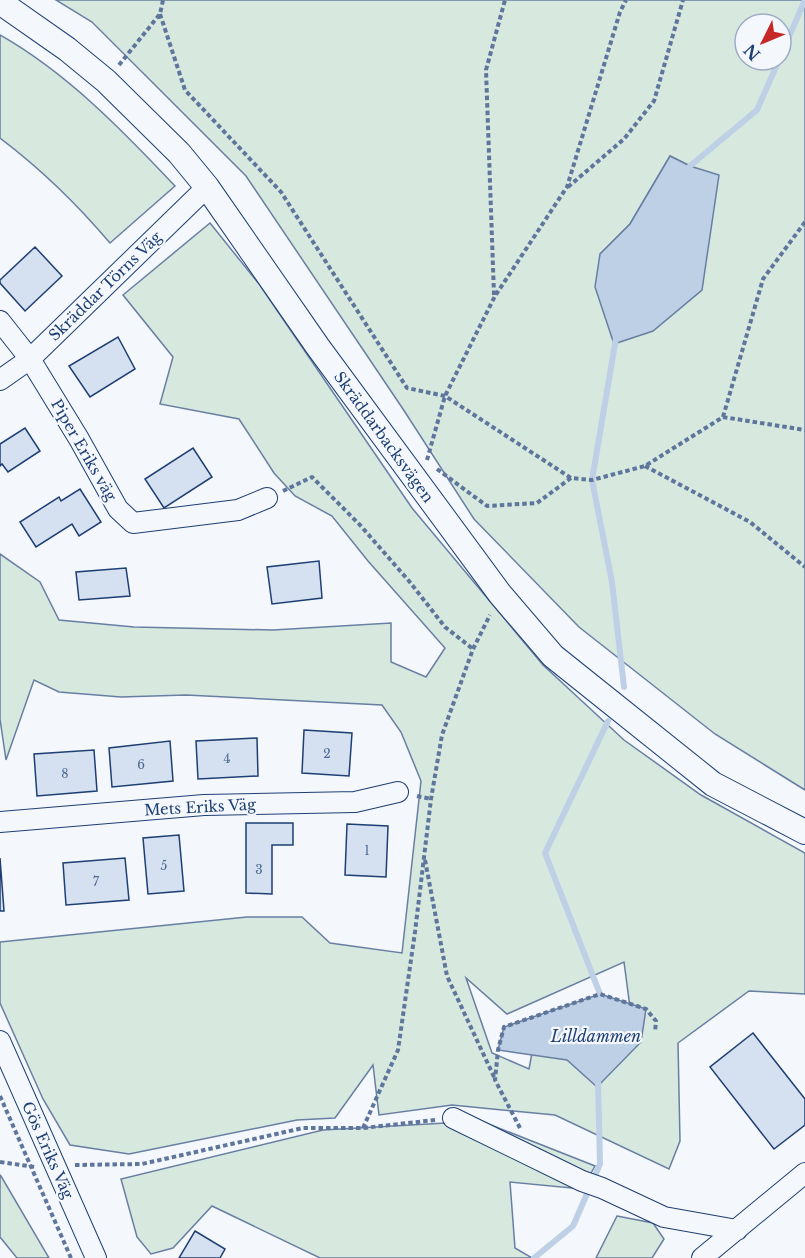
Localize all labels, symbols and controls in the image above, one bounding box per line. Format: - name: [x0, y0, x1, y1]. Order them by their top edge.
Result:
- north arrow: [733, 12, 793, 72]
- text: N: [740, 40, 764, 65]
- street label: Skräddar Törns Väg: [45, 227, 166, 345]
- street label: Skräddarbacksvägen: [330, 368, 438, 506]
- street label: Piper Eriks väg: [47, 396, 121, 505]
- house number: 2: [323, 746, 331, 761]
- house number: 4: [223, 751, 231, 766]
- house number: 6: [137, 757, 145, 772]
- house number: 8: [61, 766, 69, 781]
- street label: Mets Eriks Väg: [144, 795, 257, 819]
- house number: 1: [364, 843, 370, 858]
- house number: 5: [161, 858, 168, 873]
- house number: 3: [255, 862, 263, 877]
- house number: 7: [93, 874, 100, 889]
- water label: Lilldammen: [550, 1026, 641, 1046]
- street label: Gös Eriks Väg: [18, 1098, 78, 1203]

